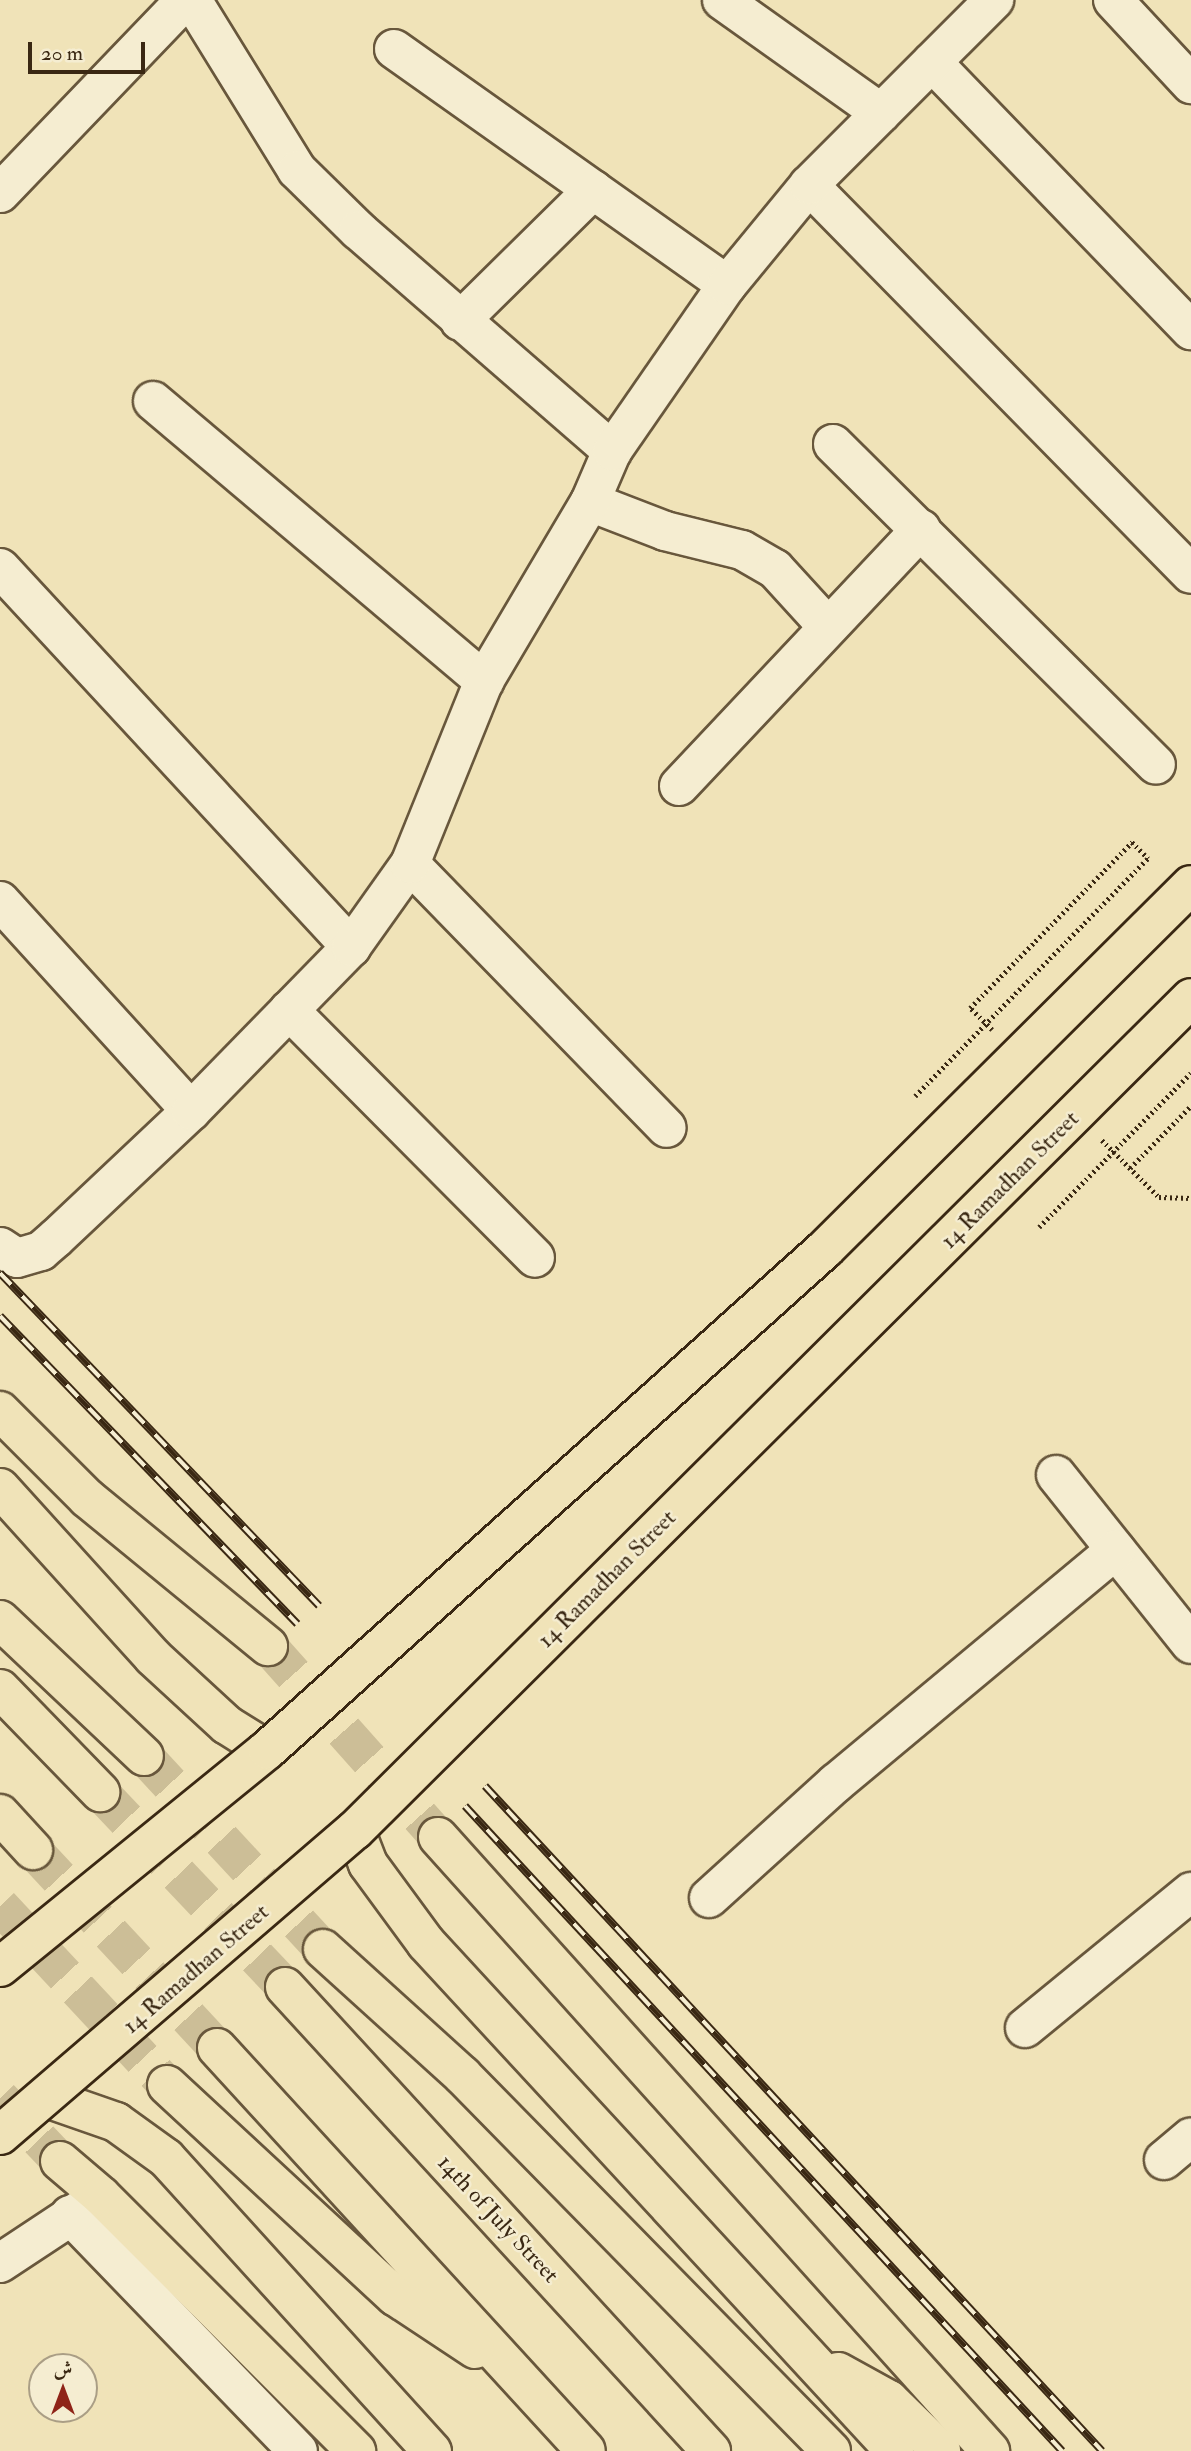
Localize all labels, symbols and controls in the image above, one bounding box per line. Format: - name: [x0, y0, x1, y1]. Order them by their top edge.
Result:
- scale bar: [32, 28, 149, 72]
- text: 20 m: [41, 40, 83, 67]
- street label: 14 Ramadhan Street: [935, 1105, 1085, 1255]
- street label: 14 Ramadhan Street: [532, 1504, 682, 1654]
- street label: 14 Ramadhan Street: [118, 1898, 274, 2040]
- street label: 14th of July Street: [432, 2149, 564, 2289]
- north arrow: [28, 2353, 98, 2423]
- text: ش: [54, 2357, 72, 2381]

